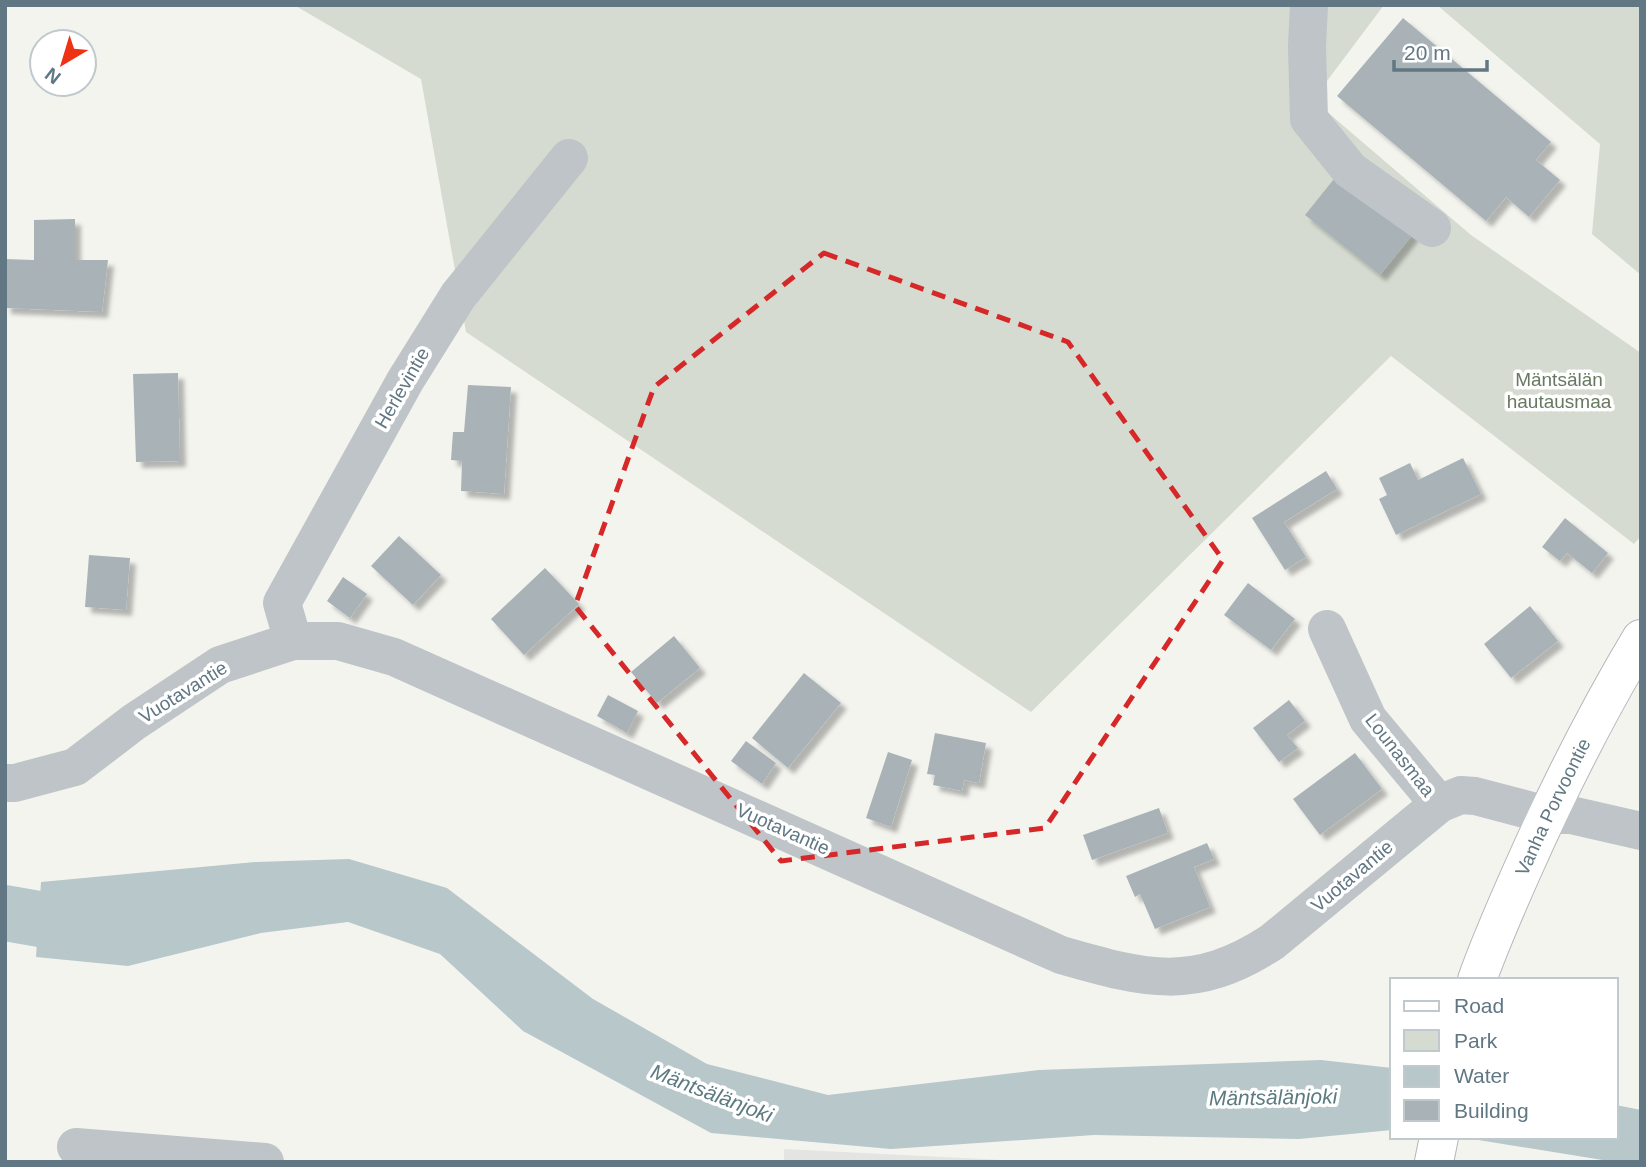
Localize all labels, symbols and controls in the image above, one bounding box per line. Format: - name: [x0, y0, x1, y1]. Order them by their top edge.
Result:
- north arrow: [28, 28, 98, 98]
- scale bar: [1394, 28, 1487, 72]
- text: 20 m: [1404, 41, 1451, 64]
- text: N: [41, 64, 65, 89]
- street label: Herlevintie: [370, 344, 434, 432]
- park label: Mäntsälän hautausmaa: [1507, 369, 1612, 412]
- street label: Vuotavantie: [135, 657, 231, 727]
- street label: Lounasmaa: [1361, 709, 1439, 801]
- street label: Vanha Porvoontie: [1511, 735, 1594, 879]
- street label: Vuotavantie: [733, 799, 833, 859]
- street label: Vuotavantie: [1307, 836, 1397, 916]
- legend: [1390, 978, 1618, 1139]
- text: Road: [1454, 994, 1504, 1017]
- text: Park: [1454, 1029, 1498, 1052]
- water label: Mäntsälänjoki: [648, 1059, 777, 1127]
- text: Water: [1454, 1064, 1509, 1087]
- water label: Mäntsälänjoki: [1209, 1084, 1339, 1110]
- text: Building: [1454, 1099, 1529, 1122]

